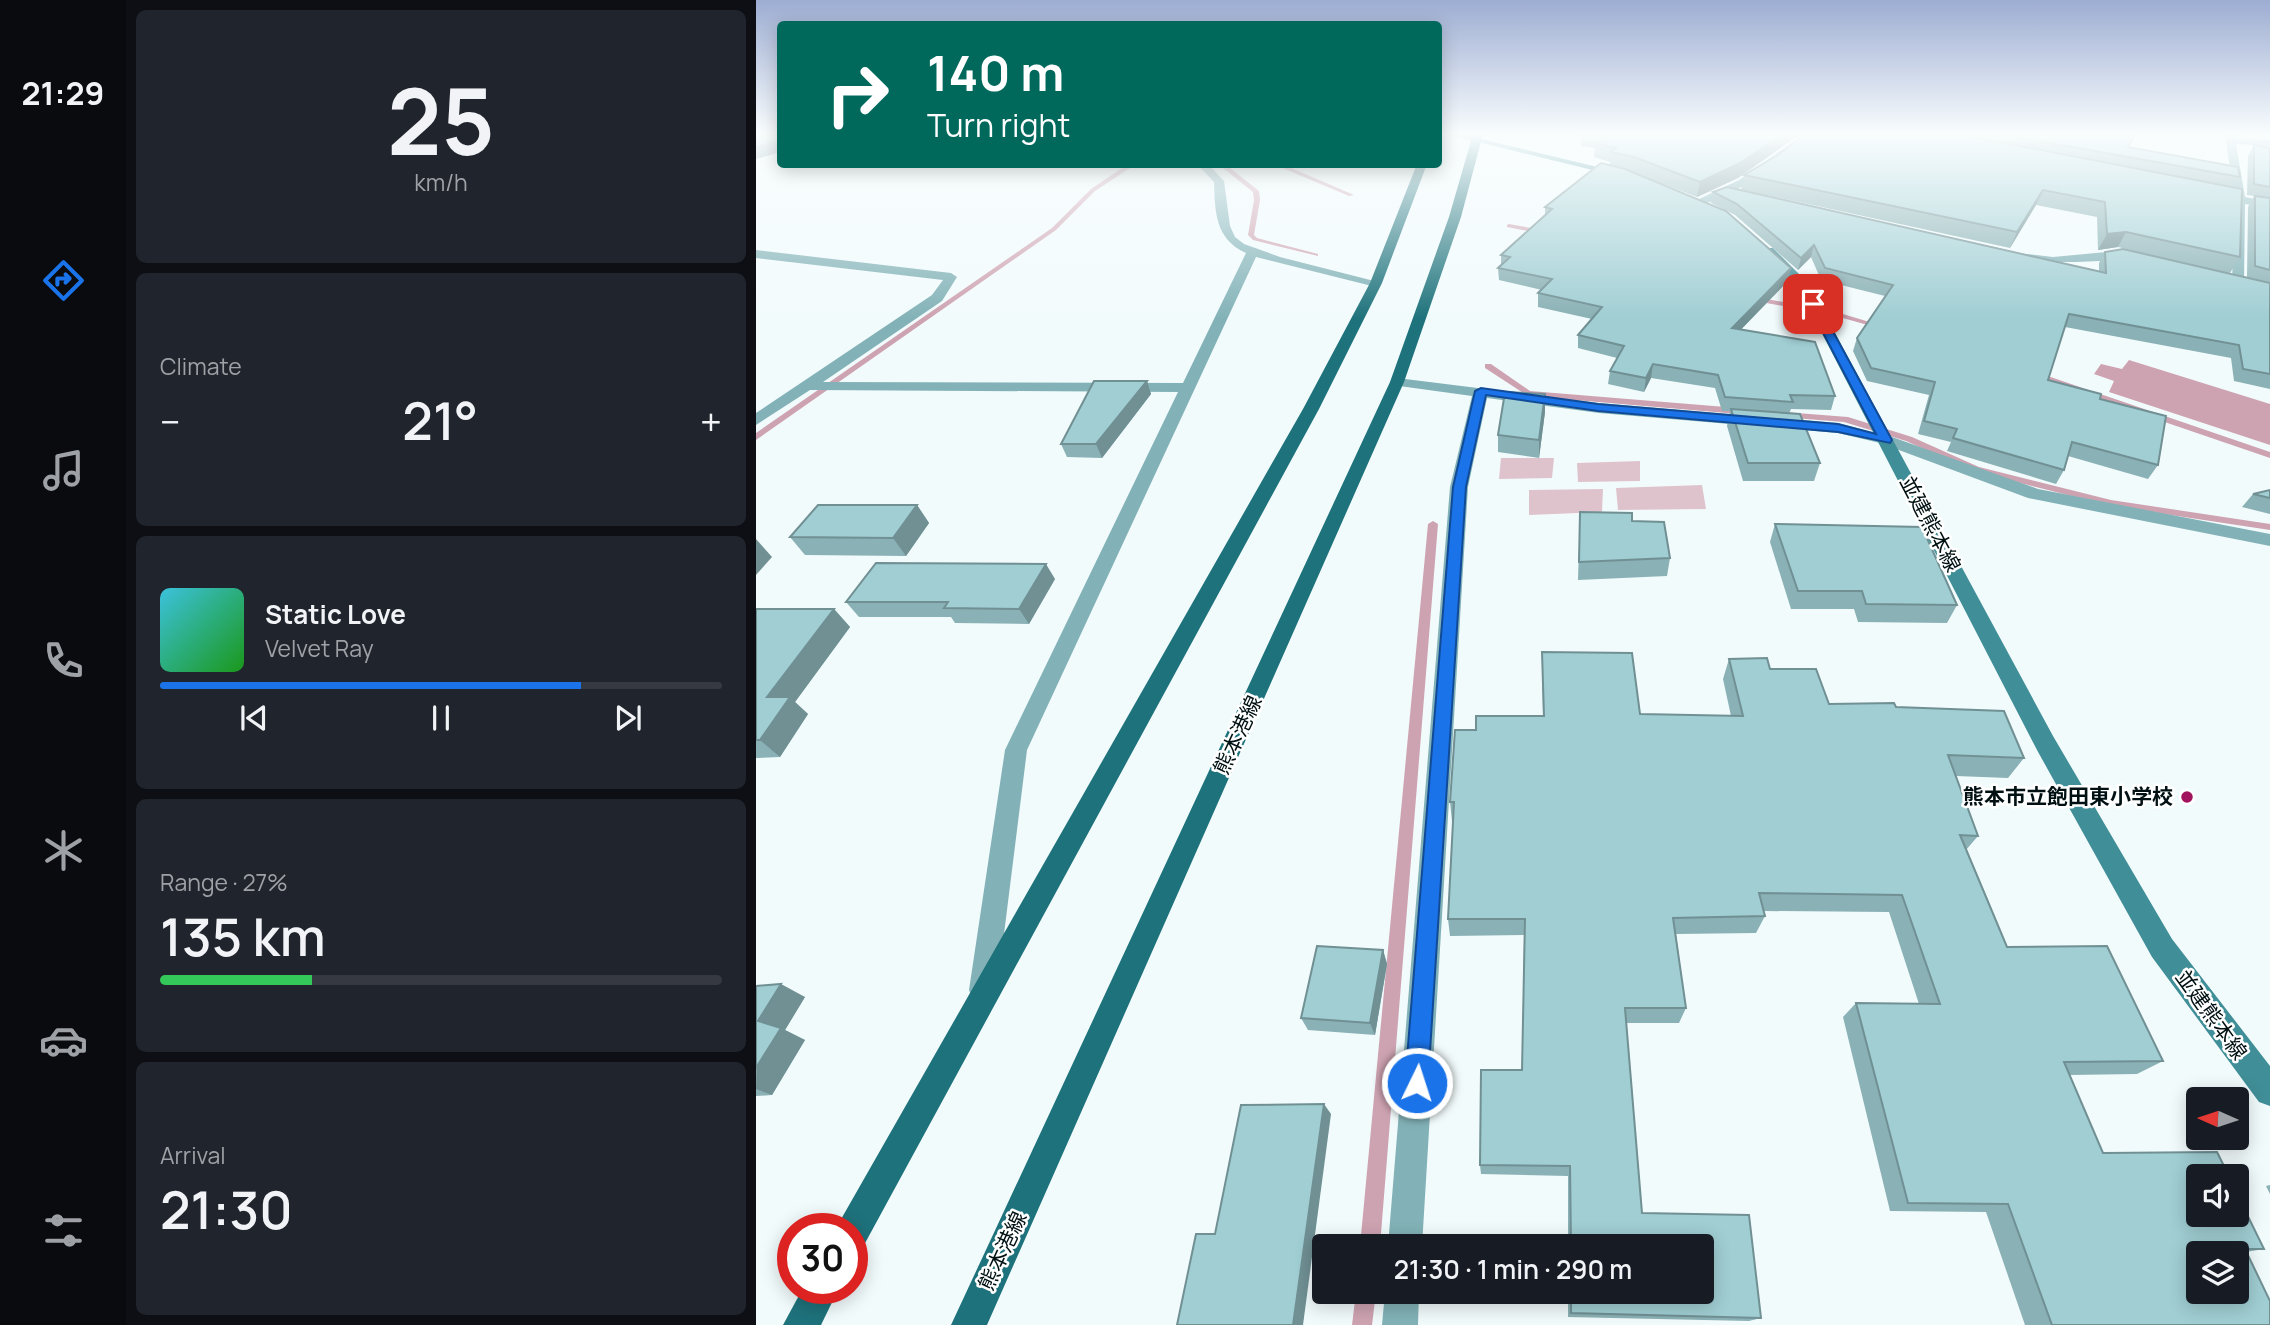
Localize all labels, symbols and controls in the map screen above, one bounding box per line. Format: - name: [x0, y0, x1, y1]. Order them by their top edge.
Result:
- text: 140 m: [927, 39, 1064, 106]
- icon: right: [812, 49, 903, 140]
- text: 25: [387, 58, 495, 182]
- text: 21:29: [22, 71, 104, 115]
- text: Turn right: [927, 103, 1070, 147]
- text: km/h: [414, 166, 468, 198]
- icon: directions: [39, 256, 88, 305]
- pin: [1783, 274, 1843, 334]
- icon: arrive: [1794, 285, 1832, 323]
- text: Climate: [160, 350, 242, 382]
- text: 21°: [402, 385, 478, 456]
- text: −: [160, 395, 181, 447]
- text: +: [700, 395, 722, 447]
- icon: music: [39, 446, 88, 495]
- street label: 並建熊本線: [1894, 471, 1968, 576]
- text: Static Love: [265, 596, 406, 632]
- text: Velvet Ray: [265, 632, 374, 664]
- icon: phone: [39, 636, 88, 685]
- street label: 熊本港線: [1207, 691, 1268, 779]
- icon: previous: [235, 699, 273, 737]
- icon: pause: [422, 699, 460, 737]
- icon: next: [609, 699, 647, 737]
- place label: 熊本市立飽田東小学校: [1963, 782, 2173, 810]
- marker: 熊本市立飽田東小学校: [2179, 789, 2195, 805]
- icon: climate: [39, 826, 88, 875]
- text: Range · 27%: [160, 866, 288, 898]
- text: 135 km: [160, 901, 326, 972]
- street label: 並建熊本線: [2170, 964, 2254, 1065]
- icon: car: [39, 1016, 88, 1065]
- position arrow: [1380, 1046, 1454, 1120]
- north arrow: [2186, 1087, 2249, 1150]
- map controls: [2186, 1087, 2249, 1304]
- text: Arrival: [160, 1139, 226, 1171]
- button: sound: [2186, 1164, 2249, 1227]
- text: 21:30: [160, 1174, 293, 1245]
- icon: filters: [39, 1206, 88, 1255]
- street label: 熊本港線: [972, 1207, 1033, 1295]
- speed limit sign: 30: [777, 1213, 868, 1304]
- button: layers: [2186, 1241, 2249, 1304]
- text: 21:30 · 1 min · 290 m: [1394, 1251, 1632, 1287]

